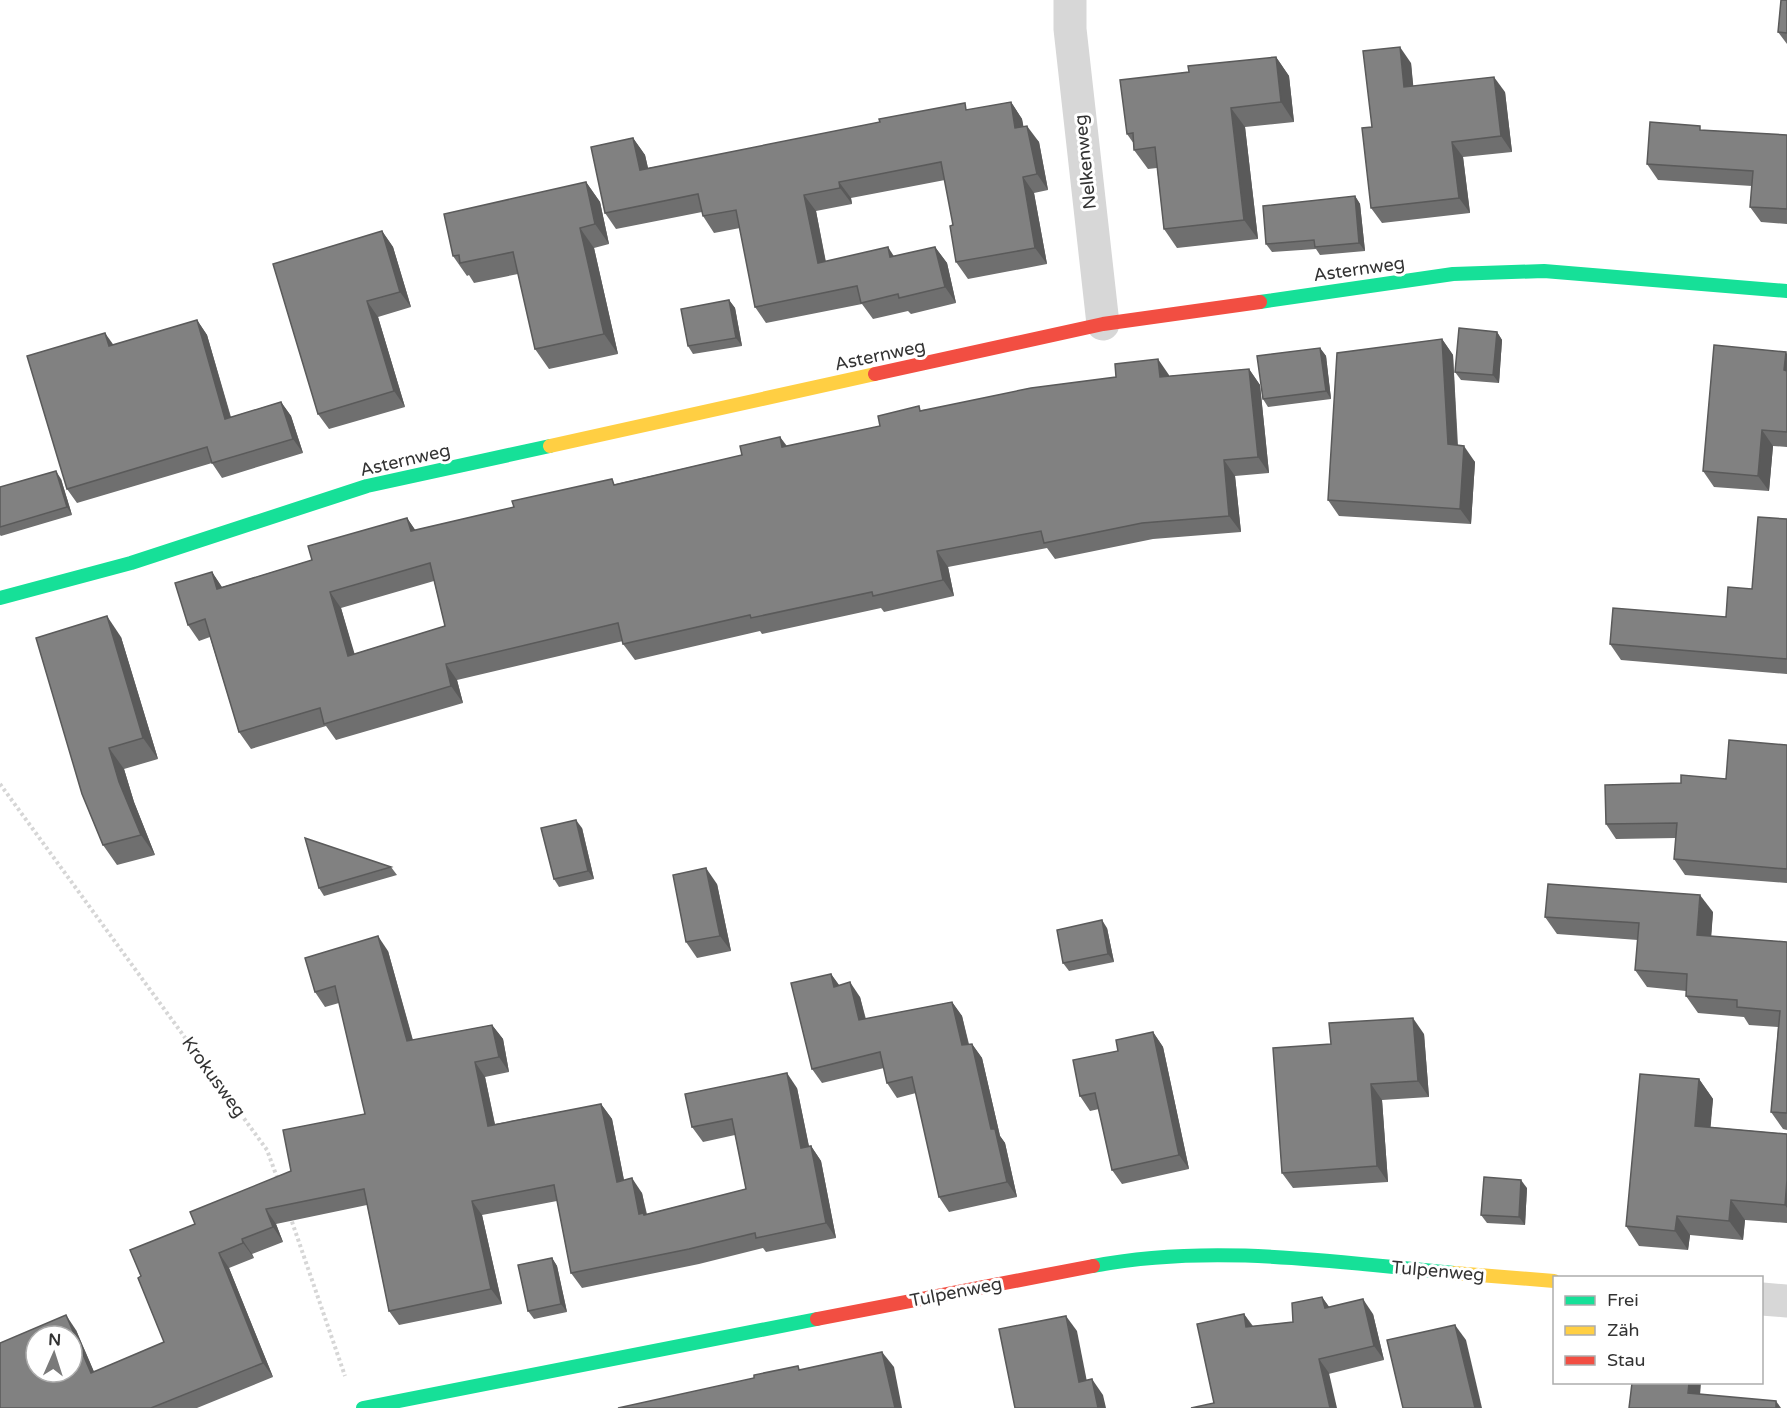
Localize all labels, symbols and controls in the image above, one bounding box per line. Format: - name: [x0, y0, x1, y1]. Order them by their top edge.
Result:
- street label: Nelkenweg: [1069, 114, 1101, 210]
- street label: Asternweg: [1312, 252, 1406, 286]
- street label: Asternweg: [833, 335, 927, 375]
- street label: Asternweg: [358, 439, 452, 481]
- street label: Krokusweg: [177, 1032, 251, 1122]
- street label: Tulpenweg: [1391, 1256, 1485, 1286]
- street label: Tulpenweg: [908, 1272, 1004, 1312]
- legend: [1553, 1276, 1763, 1384]
- text: Frei: [1607, 1289, 1639, 1311]
- text: Zäh: [1607, 1319, 1640, 1341]
- north arrow: [24, 1324, 84, 1384]
- text: N: [48, 1330, 62, 1350]
- text: Stau: [1607, 1349, 1646, 1371]

